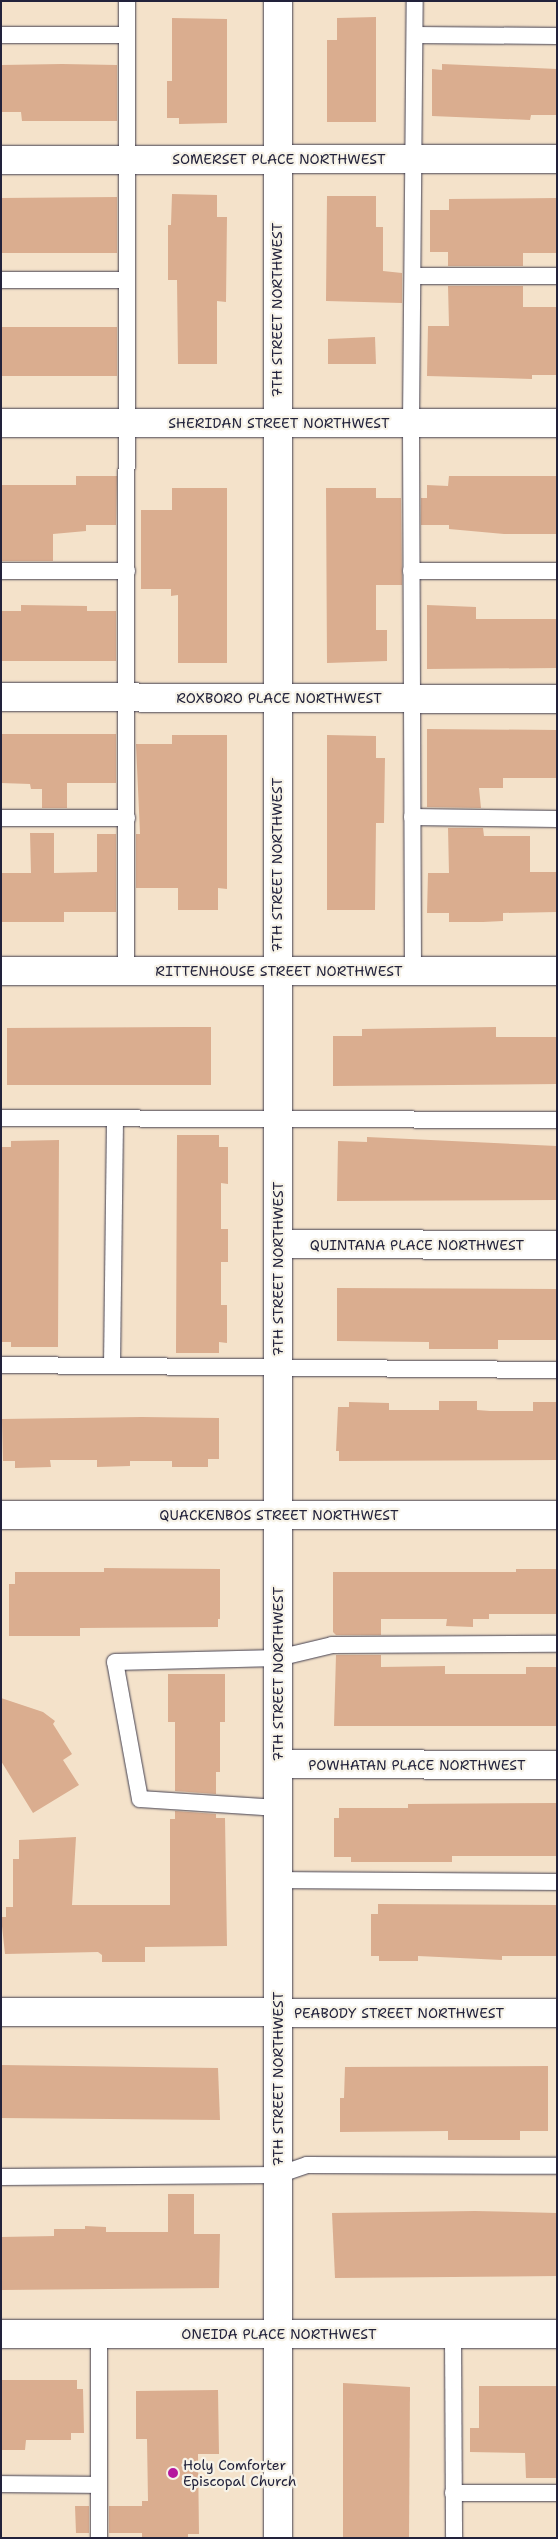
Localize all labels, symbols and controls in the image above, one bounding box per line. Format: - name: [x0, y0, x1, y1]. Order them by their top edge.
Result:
- street label: SOMERSET PLACE NORTHWEST: [172, 151, 386, 167]
- street label: 7TH STREET NORTHWEST: [269, 223, 285, 397]
- street label: SHERIDAN STREET NORTHWEST: [168, 415, 390, 431]
- street label: ROXBORO PLACE NORTHWEST: [176, 690, 382, 706]
- street label: 7TH STREET NORTHWEST: [269, 778, 285, 952]
- street label: RITTENHOUSE STREET NORTHWEST: [155, 963, 403, 979]
- street label: 7TH STREET NORTHWEST: [270, 1182, 286, 1356]
- street label: QUINTANA PLACE NORTHWEST: [310, 1237, 524, 1253]
- street label: QUACKENBOS STREET NORTHWEST: [159, 1507, 399, 1523]
- street label: 7TH STREET NORTHWEST: [270, 1587, 286, 1761]
- street label: POWHATAN PLACE NORTHWEST: [308, 1757, 526, 1773]
- street label: 7TH STREET NORTHWEST: [270, 1992, 286, 2166]
- street label: PEABODY STREET NORTHWEST: [294, 2005, 504, 2021]
- street label: ONEIDA PLACE NORTHWEST: [181, 2326, 377, 2342]
- place label: Holy Comforter Episcopal Church: [183, 2457, 297, 2490]
- marker: Holy Comforter Episcopal Church: [167, 2467, 179, 2479]

